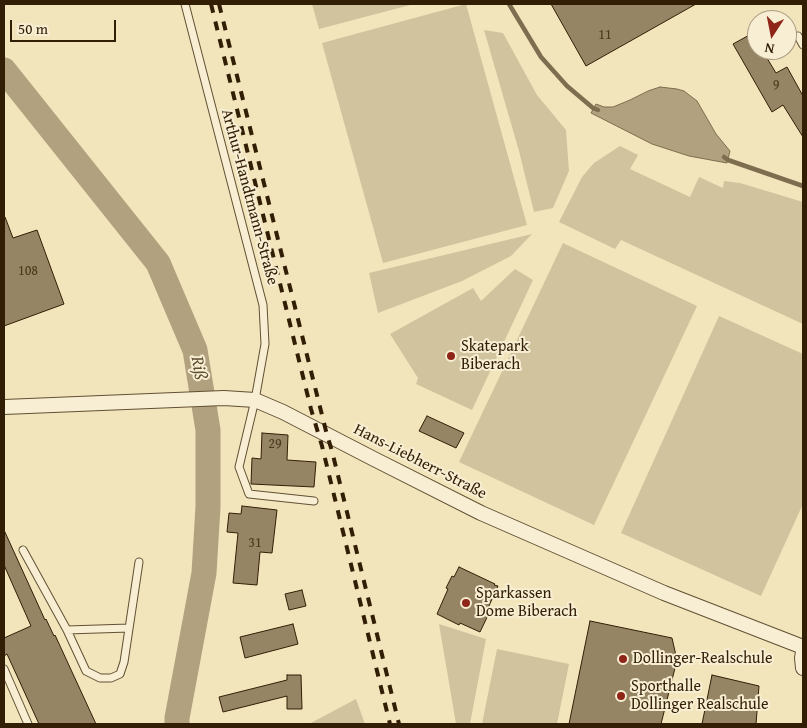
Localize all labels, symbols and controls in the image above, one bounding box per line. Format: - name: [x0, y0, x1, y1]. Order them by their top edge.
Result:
- scale bar: [12, 10, 119, 42]
- north arrow: [747, 10, 797, 60]
- text: 50 m: [18, 18, 48, 39]
- house number: 11: [598, 27, 612, 43]
- text: N: [763, 38, 776, 59]
- house number: 9: [773, 77, 779, 93]
- street label: Arthur-Handtmann-Straße: [216, 107, 282, 287]
- house number: 108: [18, 263, 38, 279]
- place label: Skatepark Biberach: [461, 337, 529, 375]
- marker: Skatepark Biberach: [445, 350, 457, 362]
- water label: Riß: [185, 355, 211, 381]
- street label: Hans-Liebherr-Straße: [350, 420, 490, 504]
- house number: 29: [268, 436, 282, 452]
- house number: 31: [248, 535, 262, 551]
- place label: Sparkassen Dome Biberach: [476, 584, 577, 622]
- marker: Sparkassen Dome Biberach: [460, 597, 472, 609]
- place label: Dollinger-Realschule: [633, 649, 773, 669]
- marker: Dollinger-Realschule: [617, 653, 629, 665]
- place label: Sporthalle Dollinger Realschule: [631, 677, 769, 715]
- marker: Sporthalle Dollinger Realschule: [615, 690, 627, 702]

